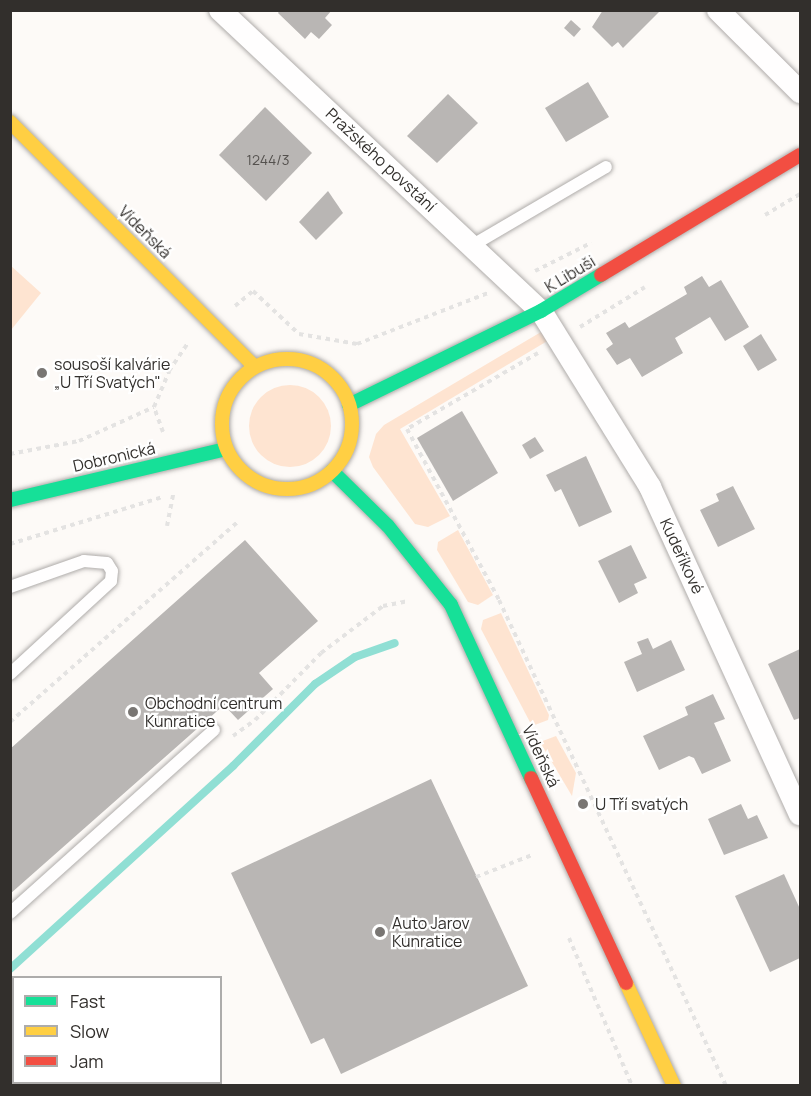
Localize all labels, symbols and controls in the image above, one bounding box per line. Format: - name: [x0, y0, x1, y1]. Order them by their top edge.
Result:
- street label: Pražského povstání: [322, 104, 440, 216]
- house number: 1244/3: [247, 152, 289, 168]
- street label: Vídeňská: [115, 202, 175, 262]
- street label: K Libuši: [541, 251, 599, 297]
- place label: sousoší kalvárie „U Tří Svatých": [54, 354, 170, 392]
- marker: sousoší kalvárie „U Tří Svatých": [35, 366, 49, 380]
- street label: Dobronická: [71, 438, 157, 476]
- street label: Kudeříkové: [656, 515, 708, 597]
- place label: Obchodní centrum Kunratice: [145, 693, 282, 731]
- marker: Obchodní centrum Kunratice: [126, 705, 140, 719]
- street label: Vídeňská: [518, 722, 564, 790]
- place label: U Tří svatých: [595, 794, 688, 814]
- marker: U Tří svatých: [576, 797, 590, 811]
- place label: Auto Jarov Kunratice: [392, 913, 470, 951]
- marker: Auto Jarov Kunratice: [373, 925, 387, 939]
- legend: [12, 976, 222, 1084]
- text: Fast: [70, 989, 105, 1013]
- text: Slow: [70, 1019, 109, 1043]
- text: Jam: [70, 1049, 104, 1073]

